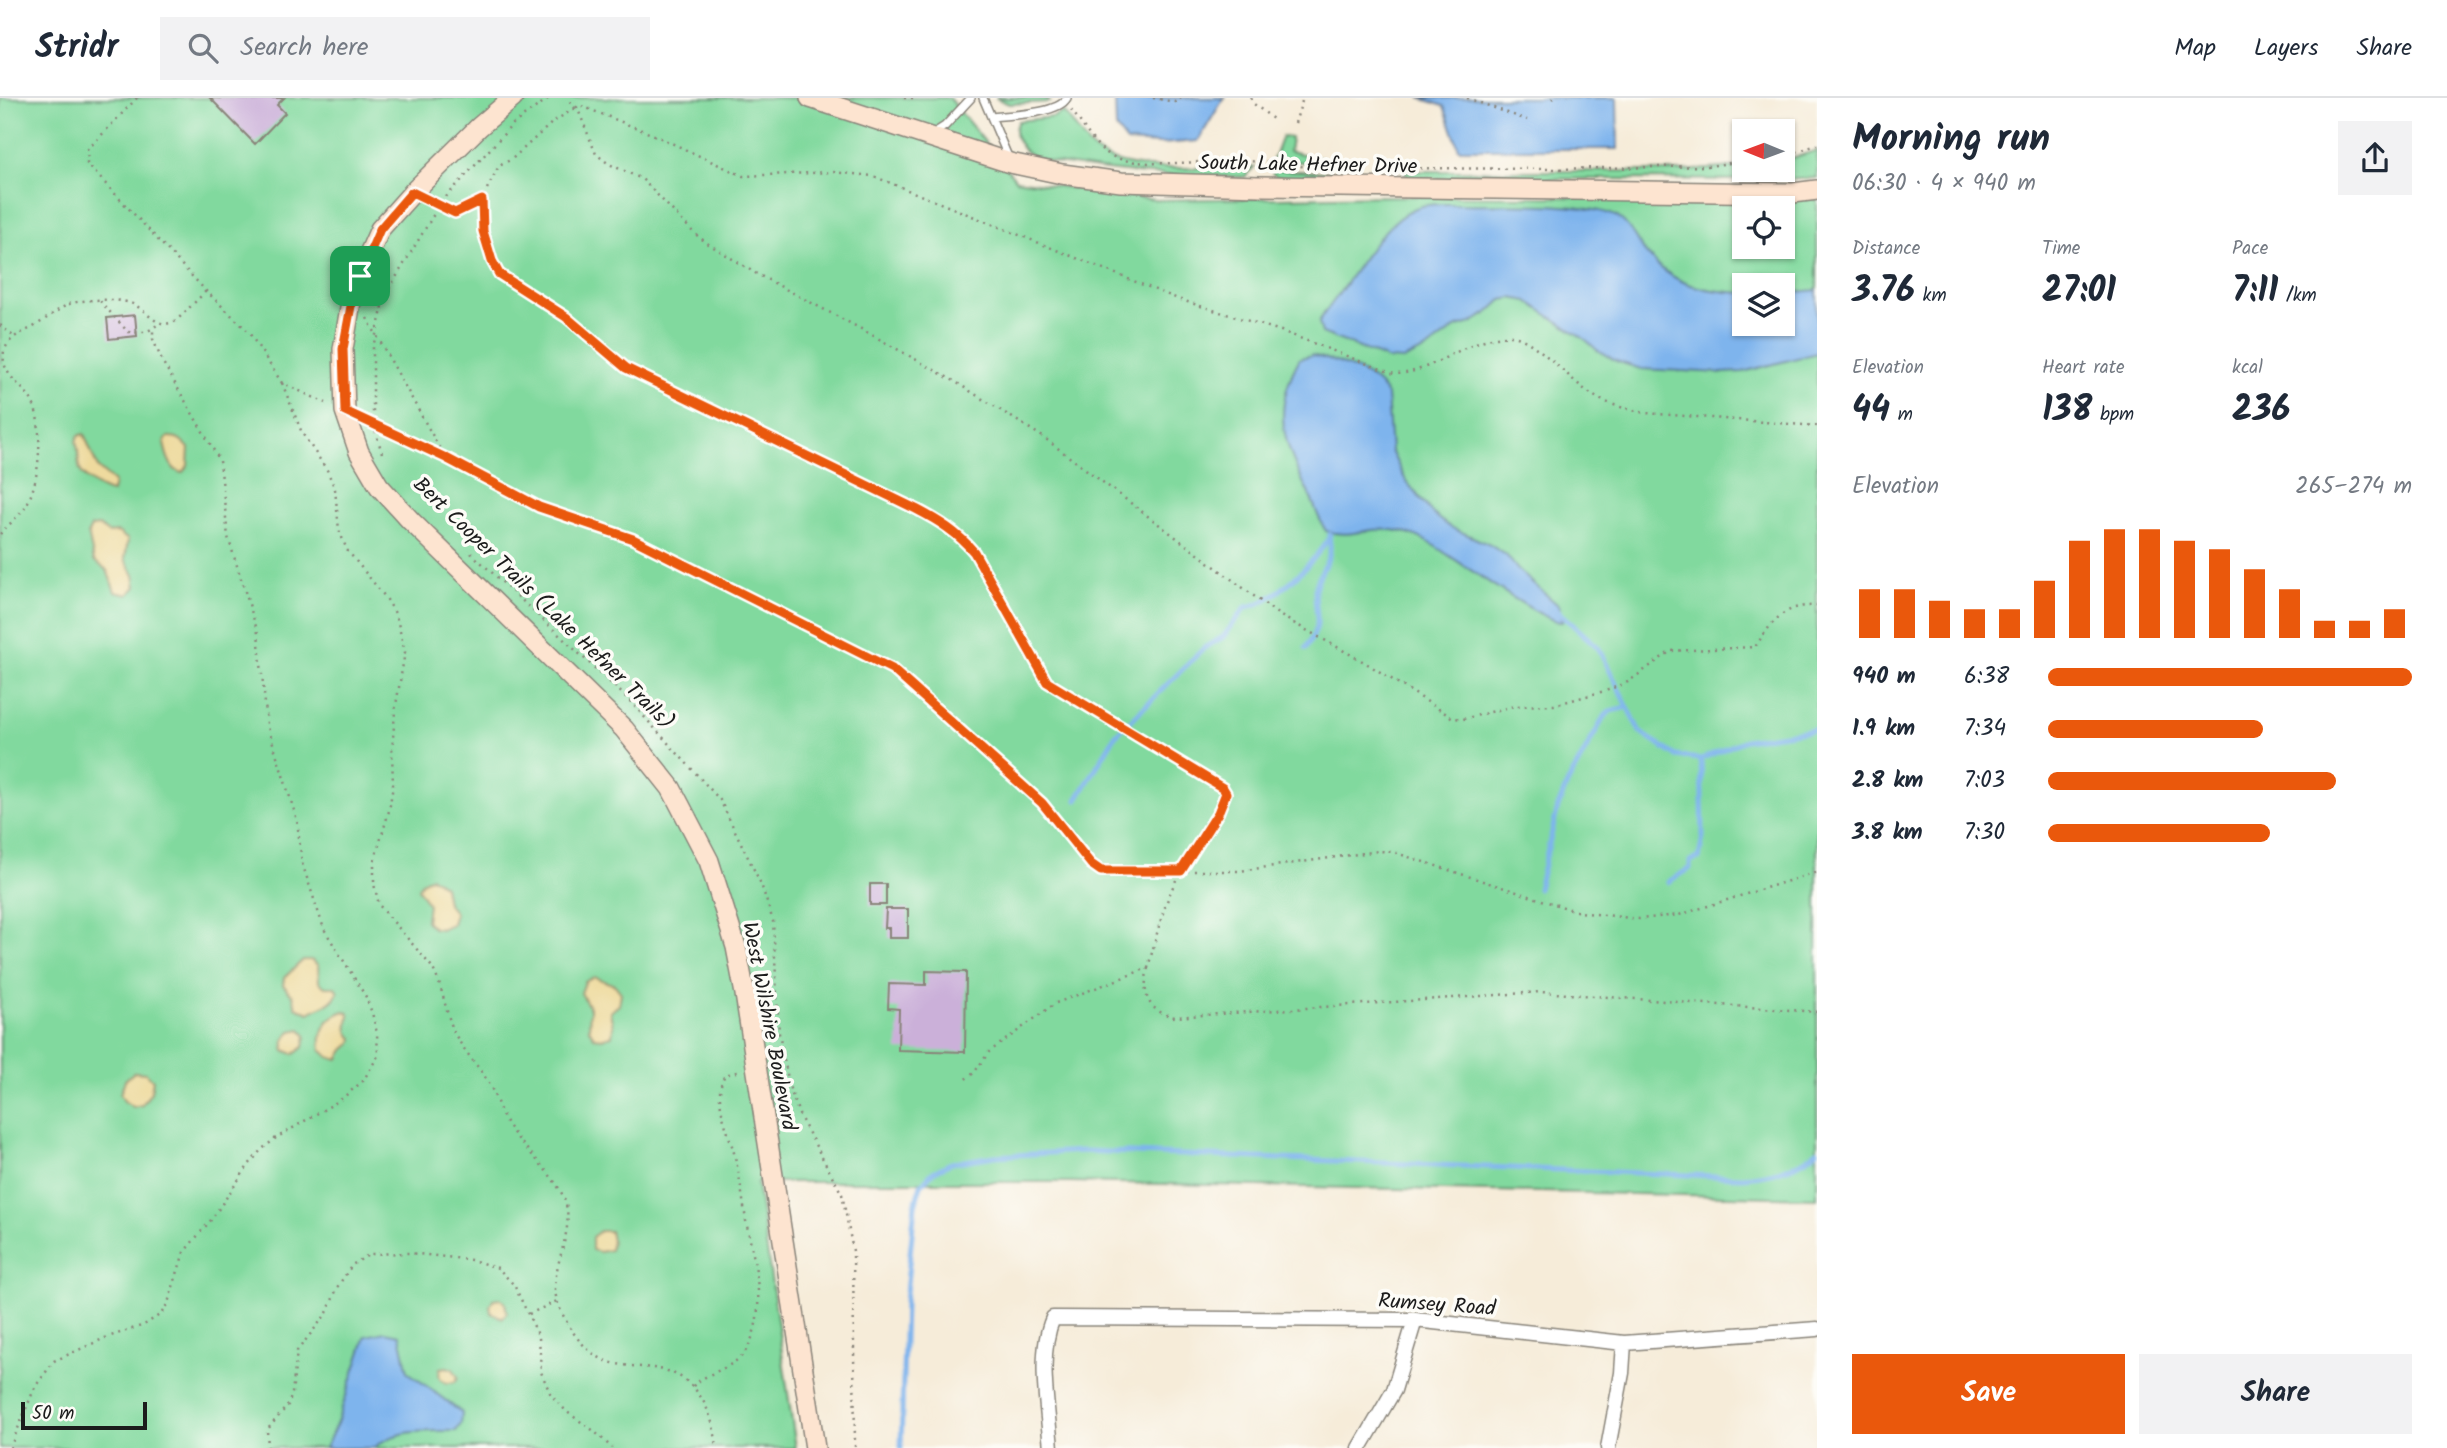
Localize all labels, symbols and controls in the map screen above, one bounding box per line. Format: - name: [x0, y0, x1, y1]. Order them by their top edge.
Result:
- search box: [160, 17, 650, 80]
- text: Stridr: [35, 22, 118, 75]
- text: Search here: [240, 27, 369, 69]
- icon: search: [184, 29, 222, 67]
- text: Map: [2174, 29, 2216, 68]
- text: Layers: [2254, 29, 2318, 68]
- text: Share: [2356, 29, 2412, 68]
- text: Morning run: [1852, 110, 2050, 170]
- north arrow: [1732, 119, 1796, 182]
- map controls: [1732, 119, 1795, 336]
- button: share: [2338, 121, 2412, 195]
- street label: South Lake Hefner Drive: [1198, 147, 1418, 184]
- text: 06:30 · 4 × 940 m: [1852, 166, 2036, 202]
- button: locate: [1732, 196, 1795, 259]
- text: Distance: [1852, 234, 1920, 264]
- text: Time: [2042, 234, 2080, 264]
- text: Pace: [2232, 234, 2268, 264]
- pin: [330, 246, 390, 306]
- icon: arrive: [341, 257, 379, 295]
- text: 3.76: [1852, 264, 1915, 320]
- text: 27:01: [2042, 264, 2116, 320]
- text: 7:11: [2232, 264, 2278, 320]
- button: layers: [1732, 273, 1795, 336]
- text: km: [1915, 281, 1947, 311]
- text: /km: [2278, 281, 2317, 311]
- text: Elevation: [1852, 353, 1924, 383]
- text: Heart rate: [2042, 353, 2125, 383]
- text: kcal: [2232, 353, 2263, 383]
- text: 44: [1852, 383, 1890, 439]
- text: 138: [2042, 383, 2092, 439]
- text: 236: [2232, 383, 2291, 439]
- text: m: [1890, 400, 1913, 430]
- text: bpm: [2092, 400, 2134, 430]
- text: Elevation: [1852, 469, 1939, 505]
- text: 265–274 m: [2295, 469, 2412, 505]
- street label: Bert Cooper Trails (Lake Hefner Trails): [405, 470, 681, 738]
- text: 940 m: [1852, 659, 1916, 695]
- text: 6:38: [1964, 659, 2009, 695]
- text: 1.9 km: [1852, 711, 1915, 747]
- text: 7:34: [1964, 711, 2006, 747]
- text: 2.8 km: [1852, 763, 1923, 799]
- text: 7:03: [1964, 763, 2005, 799]
- text: 3.8 km: [1852, 815, 1923, 851]
- text: 7:30: [1964, 815, 2005, 851]
- street label: West Wilshire Boulevard: [732, 919, 805, 1134]
- street label: Rumsey Road: [1377, 1285, 1497, 1326]
- button: Save: [1852, 1354, 2125, 1434]
- button: Share: [2139, 1354, 2412, 1434]
- scale bar: [21, 1399, 147, 1431]
- text: 50 m: [32, 1399, 74, 1429]

